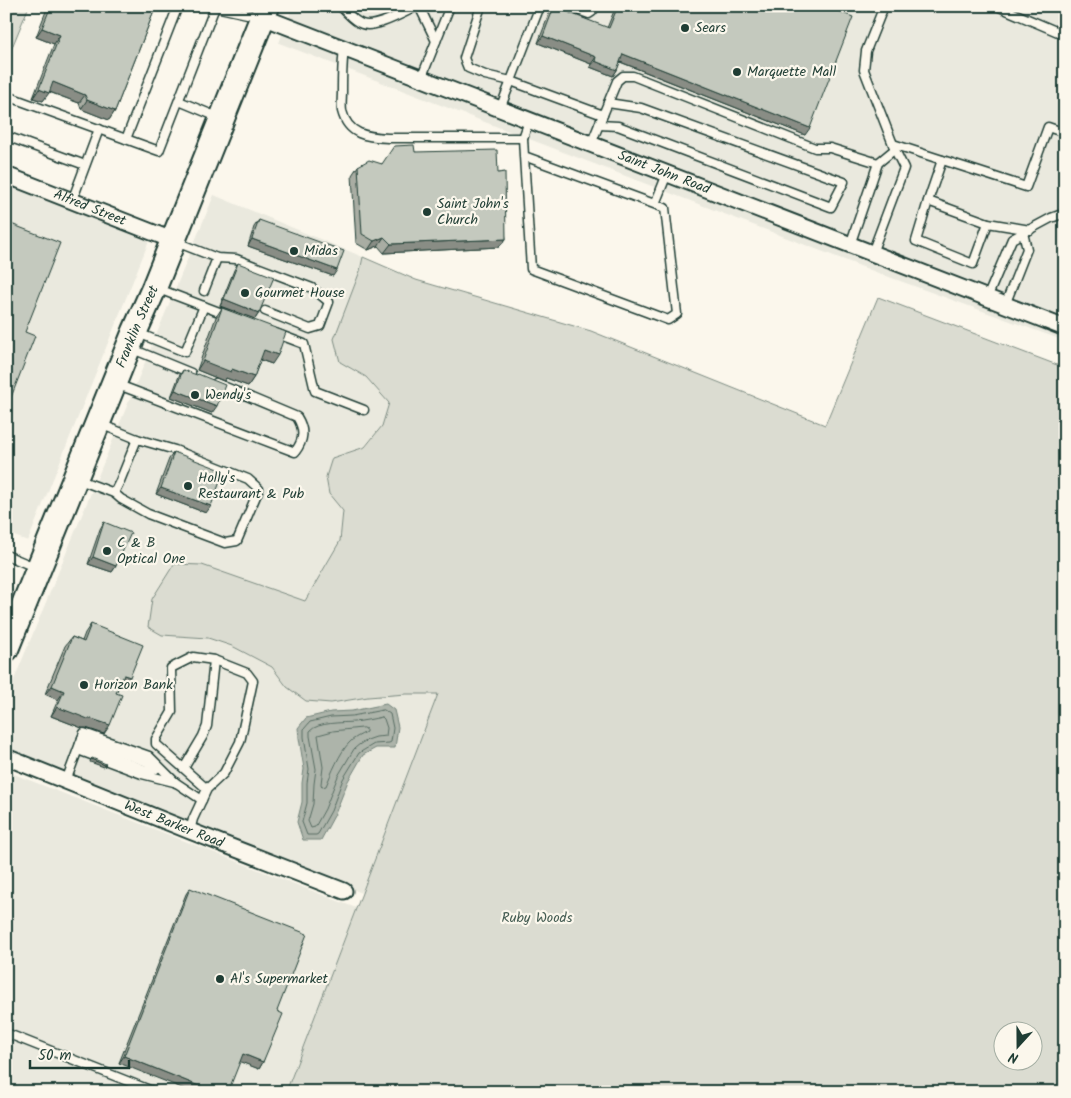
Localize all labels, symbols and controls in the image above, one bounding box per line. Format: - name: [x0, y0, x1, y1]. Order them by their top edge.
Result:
- place label: Sears: [695, 17, 726, 39]
- marker: Sears: [679, 22, 691, 34]
- place label: Marquette Mall: [747, 61, 837, 83]
- marker: Marquette Mall: [731, 66, 743, 78]
- street label: Saint John Road: [614, 145, 714, 201]
- street label: Alfred Street: [50, 184, 130, 232]
- place label: Saint John's Church: [437, 193, 509, 231]
- marker: Saint John's Church: [421, 206, 433, 218]
- place label: Midas: [304, 240, 338, 262]
- marker: Midas: [288, 245, 300, 257]
- street label: Franklin Street: [110, 281, 165, 371]
- place label: Gourmet House: [255, 282, 345, 304]
- marker: Gourmet House: [239, 287, 251, 299]
- place label: Wendy's: [205, 384, 251, 406]
- marker: Wendy's: [189, 389, 201, 401]
- place label: Holly's Restaurant & Pub: [198, 467, 305, 505]
- marker: Holly's Restaurant & Pub: [182, 480, 194, 492]
- place label: C & B Optical One: [117, 532, 186, 570]
- marker: C & B Optical One: [101, 545, 113, 557]
- place label: Horizon Bank: [94, 674, 173, 696]
- marker: Horizon Bank: [78, 679, 90, 691]
- street label: West Barker Road: [121, 795, 228, 855]
- park label: Ruby Woods: [501, 907, 573, 929]
- place label: Al's Supermarket: [230, 968, 329, 990]
- marker: Al's Supermarket: [214, 973, 226, 985]
- north arrow: [994, 1020, 1044, 1070]
- scale bar: [30, 1038, 129, 1070]
- text: 50 m: [38, 1044, 72, 1068]
- text: N: [1005, 1045, 1022, 1069]

